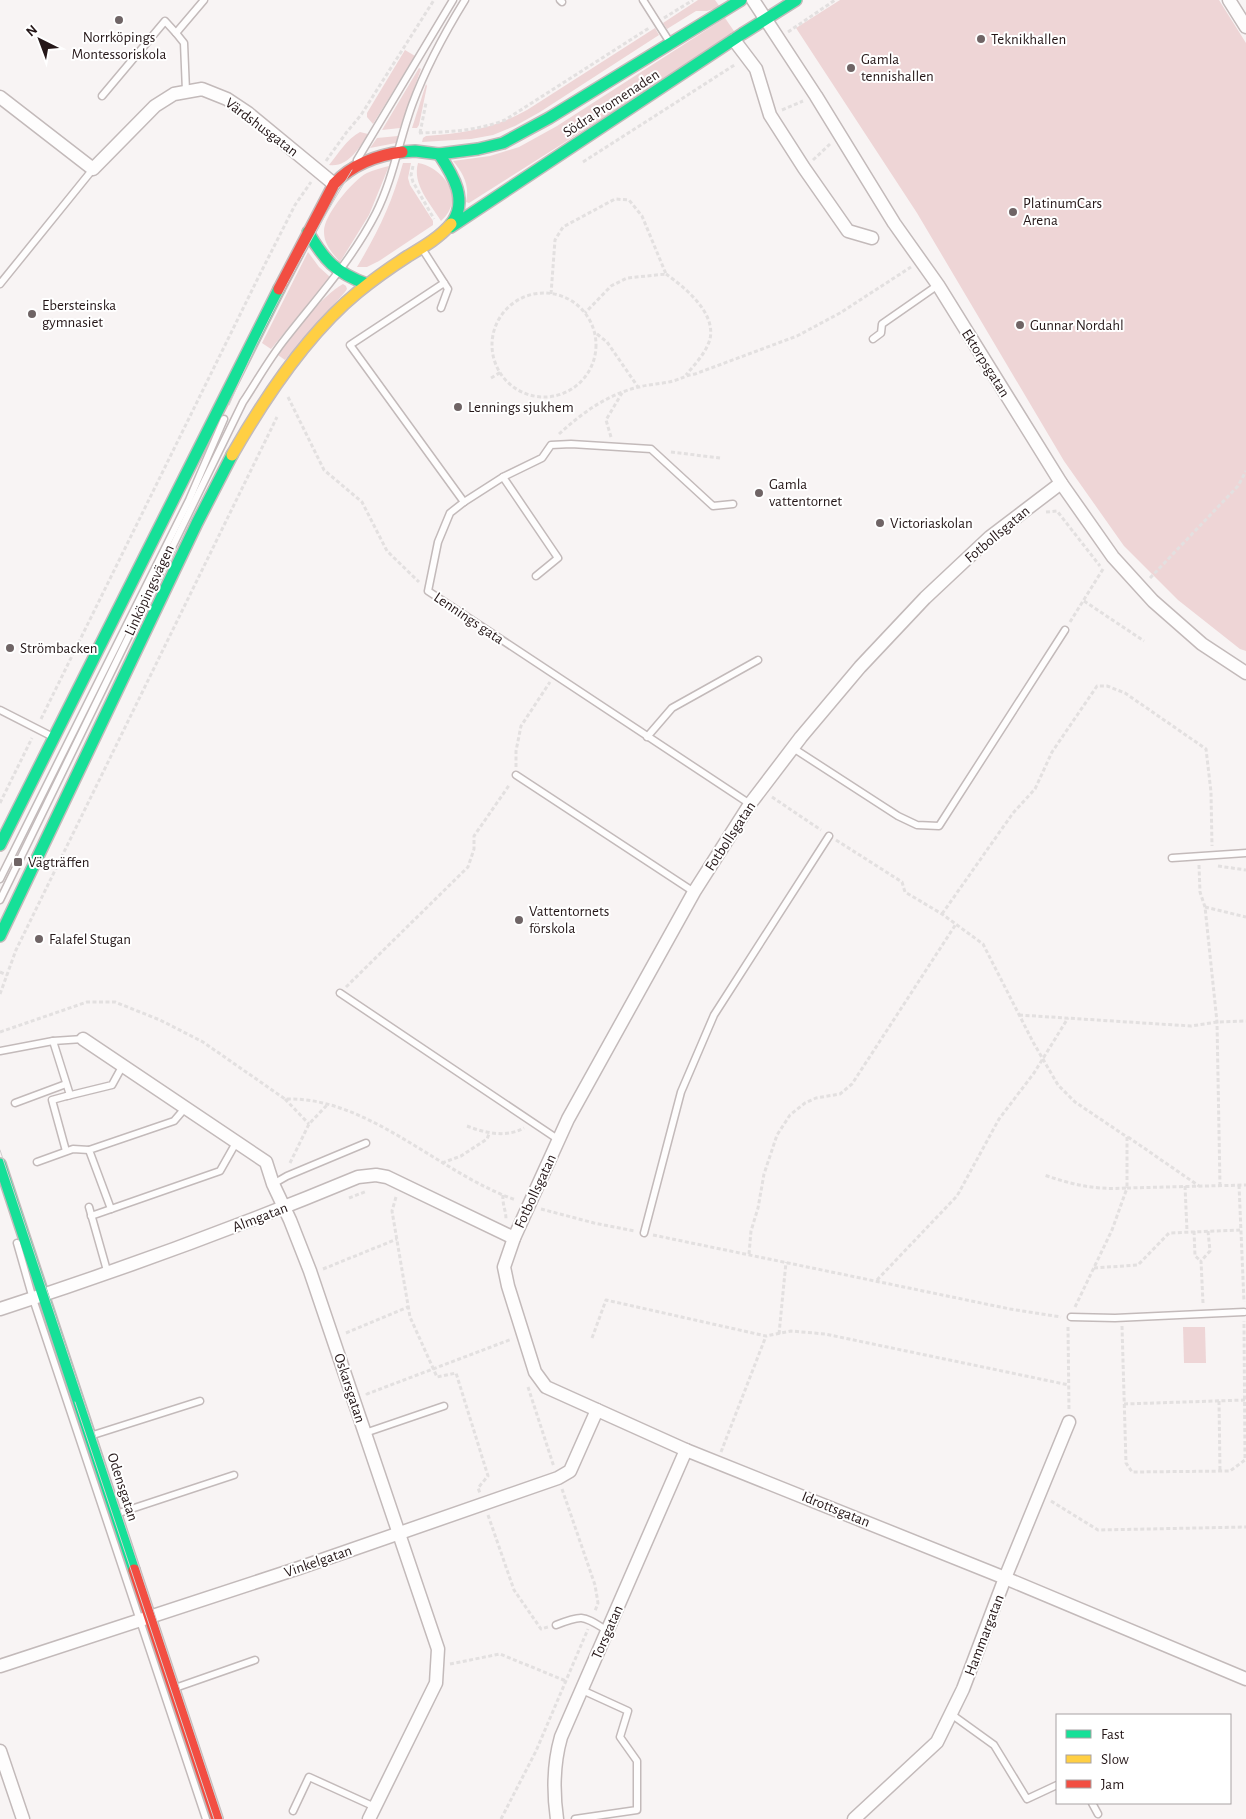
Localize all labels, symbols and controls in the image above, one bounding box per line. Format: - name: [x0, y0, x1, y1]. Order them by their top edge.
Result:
- marker: Norrköpings Montessoriskola: [113, 14, 125, 26]
- north arrow: [15, 15, 65, 65]
- text: N: [24, 23, 40, 40]
- place label: Norrköpings Montessoriskola: [72, 30, 167, 62]
- place label: Teknikhallen: [991, 32, 1066, 47]
- marker: Teknikhallen: [975, 33, 987, 45]
- place label: Gamla tennishallen: [861, 52, 934, 84]
- marker: Gamla tennishallen: [845, 62, 857, 74]
- street label: Södra Promenaden: [560, 67, 662, 140]
- street label: Värdshusgatan: [222, 95, 301, 160]
- place label: PlatinumCars Arena: [1023, 196, 1102, 228]
- marker: PlatinumCars Arena: [1007, 206, 1019, 218]
- place label: Ebersteinska gymnasiet: [42, 298, 116, 330]
- marker: Ebersteinska gymnasiet: [26, 308, 38, 320]
- place label: Gunnar Nordahl: [1030, 318, 1124, 333]
- marker: Gunnar Nordahl: [1014, 319, 1026, 331]
- street label: Ektorpsgatan: [959, 327, 1012, 400]
- place label: Lennings sjukhem: [468, 400, 574, 415]
- marker: Lennings sjukhem: [452, 401, 464, 413]
- place label: Gamla vattentornet: [769, 477, 842, 509]
- marker: Gamla vattentornet: [753, 487, 765, 499]
- street label: Fotbollsgatan: [962, 503, 1033, 566]
- place label: Victoriaskolan: [890, 516, 973, 531]
- marker: Victoriaskolan: [874, 517, 886, 529]
- street label: Linköpingsvägen: [122, 542, 177, 638]
- street label: Lennings gata: [431, 590, 506, 647]
- place label: Strömbacken: [20, 641, 98, 656]
- marker: Strömbacken: [4, 642, 16, 654]
- street label: Fotbollsgatan: [702, 799, 758, 874]
- place label: Vägträffen: [28, 855, 90, 870]
- marker: Vägträffen: [12, 856, 24, 868]
- place label: Vattentornets förskola: [529, 904, 609, 936]
- marker: Vattentornets förskola: [513, 914, 525, 926]
- place label: Falafel Stugan: [49, 932, 131, 947]
- marker: Falafel Stugan: [33, 933, 45, 945]
- street label: Fotbollsgatan: [512, 1152, 559, 1230]
- street label: Almgatan: [231, 1200, 290, 1235]
- street label: Oskarsgatan: [331, 1352, 368, 1425]
- street label: Odensgatan: [104, 1451, 141, 1523]
- street label: Idrottsgatan: [800, 1489, 872, 1530]
- street label: Vinkelgatan: [282, 1543, 354, 1580]
- street label: Hammargatan: [962, 1593, 1007, 1678]
- street label: Torsgatan: [589, 1603, 626, 1661]
- legend: [1056, 1714, 1231, 1804]
- text: Fast: [1101, 1727, 1125, 1742]
- text: Slow: [1101, 1752, 1129, 1767]
- text: Jam: [1101, 1777, 1124, 1792]

